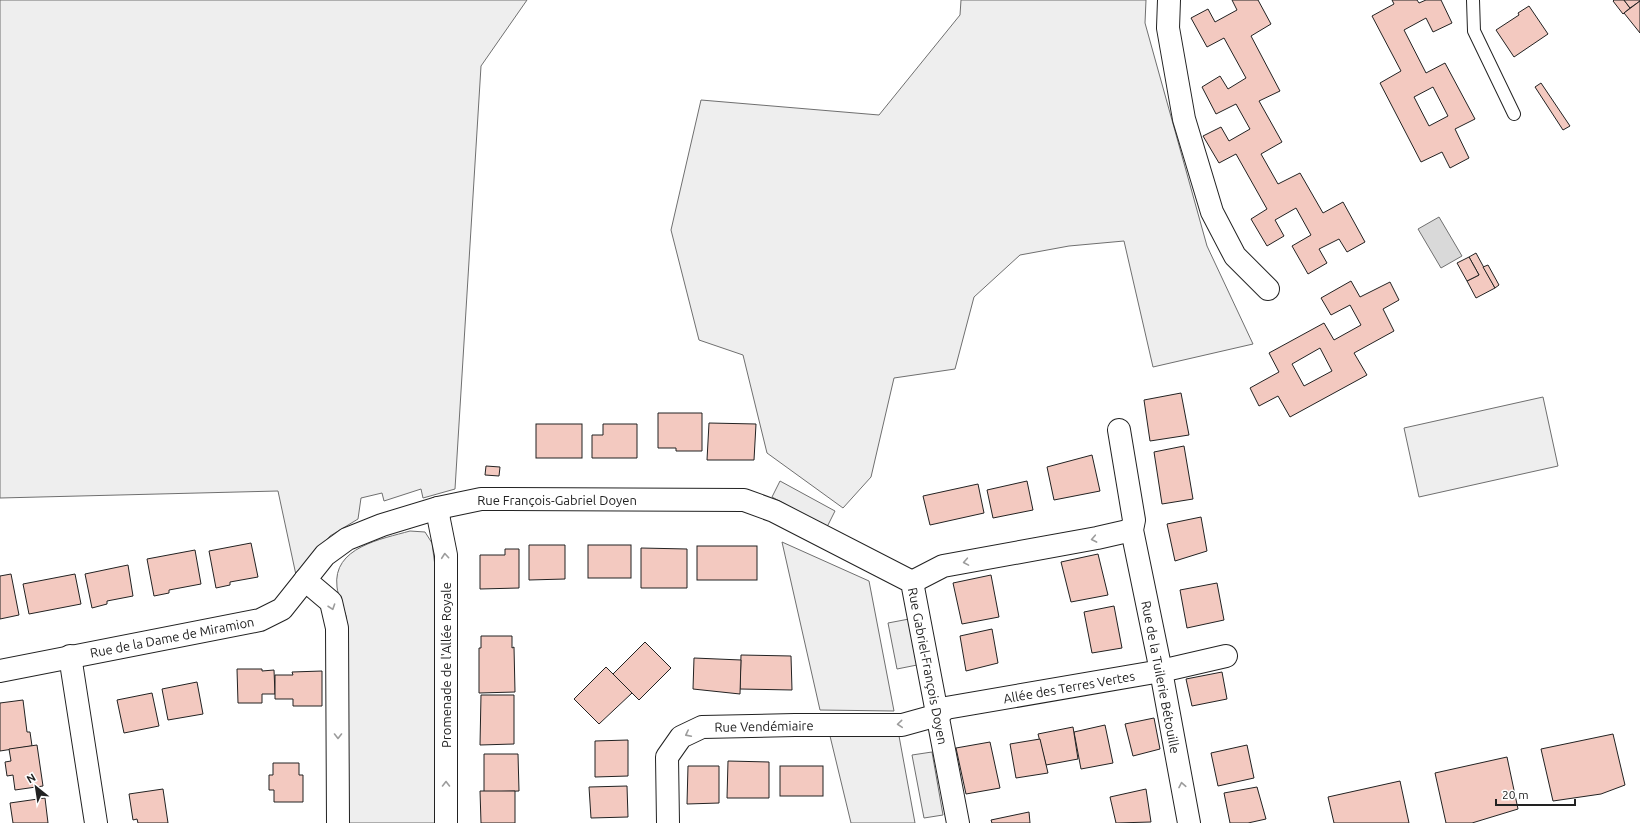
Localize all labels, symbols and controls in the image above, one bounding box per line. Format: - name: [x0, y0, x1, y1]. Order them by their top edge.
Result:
- street label: Rue François-Gabriel Doyen: [477, 493, 637, 507]
- one-way arrow: [1091, 534, 1097, 542]
- one-way arrow: [441, 553, 450, 559]
- one-way arrow: [963, 557, 969, 566]
- street label: Promenade de l'Allée Royale: [439, 582, 453, 748]
- street label: Rue Gabriel-François Doyen: [906, 586, 950, 746]
- street label: Rue de la Tuilerie Bétouille: [1139, 599, 1183, 755]
- one-way arrow: [327, 603, 335, 610]
- street label: Rue de la Dame de Miramion: [89, 614, 255, 660]
- street label: Allée des Terres Vertes: [1002, 668, 1136, 705]
- street label: Rue Vendémiaire: [714, 718, 814, 734]
- one-way arrow: [897, 720, 903, 729]
- one-way arrow: [684, 729, 692, 737]
- one-way arrow: [334, 733, 342, 739]
- north arrow: [16, 767, 56, 807]
- text: N: [24, 771, 38, 786]
- one-way arrow: [442, 781, 450, 787]
- scale bar: [1496, 781, 1575, 807]
- one-way arrow: [1178, 782, 1186, 788]
- text: 20 m: [1502, 788, 1529, 801]

